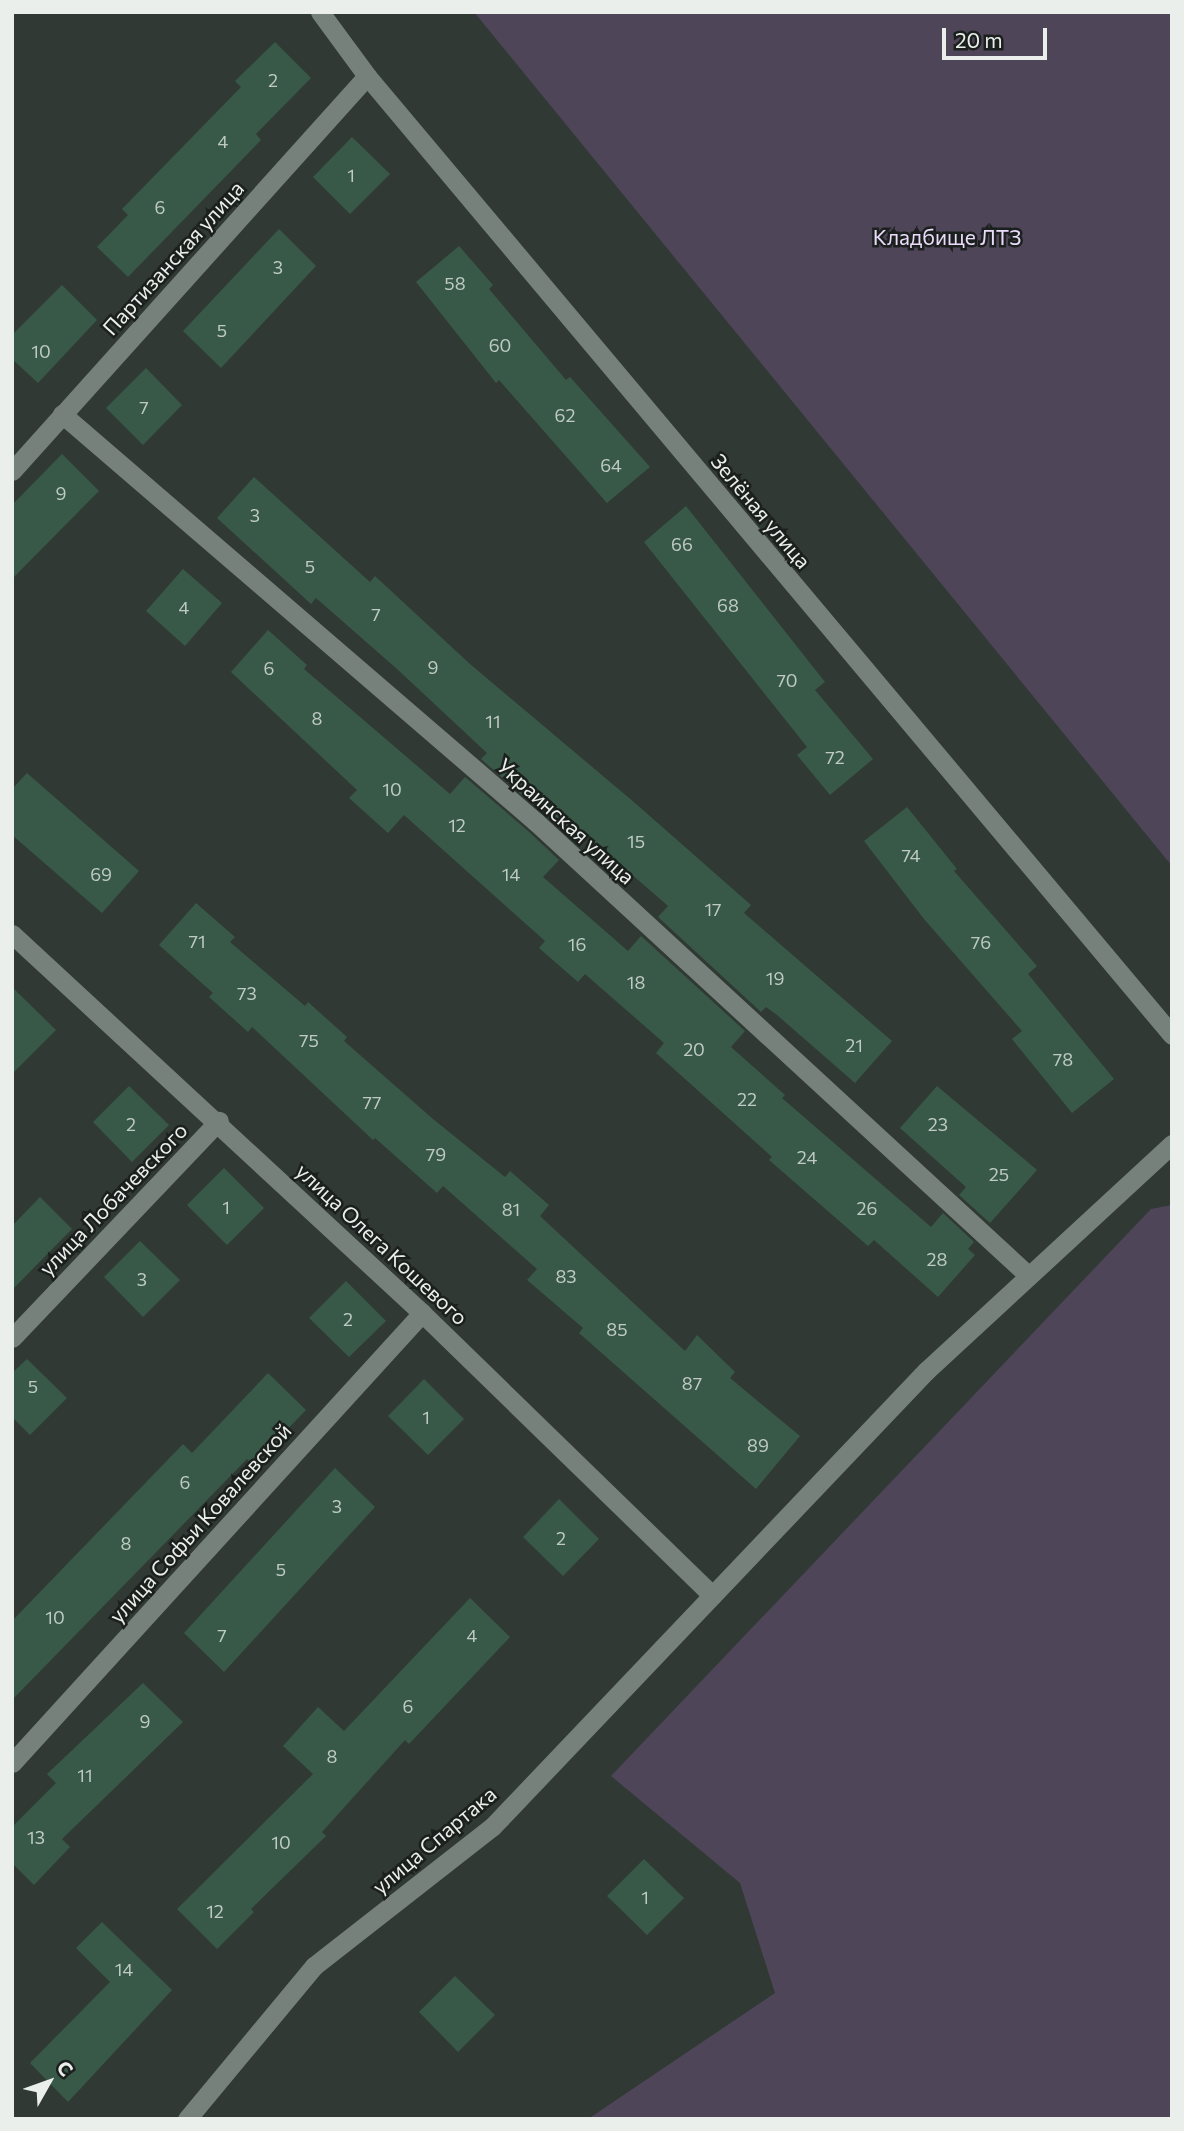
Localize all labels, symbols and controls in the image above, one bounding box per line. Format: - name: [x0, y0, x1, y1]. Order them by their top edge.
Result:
- scale bar: [946, 14, 1051, 58]
- text: 20 m: [955, 27, 1003, 52]
- house number: 2: [268, 69, 278, 91]
- house number: 4: [218, 130, 228, 152]
- house number: 1: [347, 164, 355, 186]
- street label: Партизанская улица: [97, 176, 249, 340]
- house number: 6: [155, 196, 165, 218]
- park label: Кладбище ЛТЗ: [873, 224, 1021, 250]
- house number: 3: [273, 256, 283, 278]
- house number: 58: [444, 272, 466, 294]
- house number: 5: [217, 319, 227, 341]
- house number: 60: [489, 334, 511, 356]
- house number: 10: [31, 340, 51, 362]
- house number: 7: [139, 396, 149, 418]
- house number: 62: [555, 404, 575, 426]
- street label: Зелёная улица: [706, 449, 816, 573]
- house number: 64: [600, 454, 622, 476]
- house number: 9: [56, 482, 66, 504]
- house number: 3: [250, 504, 260, 526]
- house number: 66: [671, 533, 693, 555]
- house number: 5: [305, 555, 315, 577]
- house number: 68: [717, 594, 739, 616]
- house number: 4: [179, 596, 189, 618]
- house number: 7: [371, 603, 381, 625]
- house number: 9: [428, 656, 438, 678]
- house number: 6: [264, 657, 274, 679]
- house number: 70: [776, 669, 798, 691]
- house number: 8: [312, 707, 322, 729]
- house number: 11: [485, 710, 501, 732]
- house number: 72: [825, 746, 845, 768]
- street label: Украинская улица: [492, 753, 640, 889]
- house number: 10: [382, 778, 402, 800]
- house number: 12: [448, 814, 466, 836]
- house number: 15: [627, 830, 645, 852]
- house number: 74: [901, 844, 921, 866]
- house number: 69: [90, 863, 112, 885]
- house number: 14: [502, 863, 520, 885]
- house number: 17: [704, 898, 722, 920]
- house number: 71: [188, 930, 206, 952]
- house number: 76: [971, 931, 991, 953]
- house number: 16: [568, 933, 586, 955]
- house number: 19: [766, 967, 784, 989]
- house number: 18: [627, 971, 645, 993]
- house number: 73: [237, 982, 257, 1004]
- house number: 75: [299, 1029, 319, 1051]
- house number: 21: [845, 1034, 863, 1056]
- house number: 20: [683, 1038, 705, 1060]
- house number: 78: [1053, 1048, 1073, 1070]
- house number: 22: [737, 1088, 757, 1110]
- house number: 77: [362, 1091, 382, 1113]
- house number: 2: [126, 1113, 136, 1135]
- house number: 23: [928, 1113, 948, 1135]
- street label: улица Лобачевского: [34, 1118, 192, 1280]
- house number: 79: [426, 1143, 446, 1165]
- house number: 24: [797, 1146, 817, 1168]
- street label: улица Олега Кошевого: [291, 1158, 473, 1330]
- house number: 25: [989, 1163, 1009, 1185]
- house number: 1: [222, 1196, 230, 1218]
- house number: 26: [857, 1197, 877, 1219]
- house number: 81: [502, 1198, 520, 1220]
- house number: 28: [927, 1248, 947, 1270]
- house number: 83: [555, 1265, 577, 1287]
- house number: 3: [137, 1268, 147, 1290]
- house number: 2: [343, 1308, 353, 1330]
- house number: 85: [606, 1318, 628, 1340]
- house number: 87: [682, 1372, 702, 1394]
- house number: 5: [28, 1375, 38, 1397]
- house number: 1: [422, 1406, 430, 1428]
- street label: улица Софьи Ковалевской: [104, 1418, 296, 1628]
- house number: 89: [747, 1434, 769, 1456]
- house number: 6: [180, 1471, 190, 1493]
- house number: 3: [332, 1495, 342, 1517]
- house number: 2: [556, 1527, 566, 1549]
- house number: 8: [121, 1532, 131, 1554]
- house number: 5: [276, 1558, 286, 1580]
- house number: 10: [45, 1606, 65, 1628]
- house number: 7: [217, 1624, 227, 1646]
- house number: 4: [467, 1624, 477, 1646]
- house number: 6: [403, 1695, 413, 1717]
- house number: 9: [140, 1710, 150, 1732]
- house number: 8: [327, 1745, 337, 1767]
- house number: 11: [77, 1764, 93, 1786]
- street label: улица Спартака: [367, 1781, 501, 1899]
- house number: 13: [27, 1826, 45, 1848]
- house number: 10: [271, 1831, 291, 1853]
- house number: 1: [641, 1886, 649, 1908]
- house number: 12: [206, 1900, 224, 1922]
- house number: 14: [115, 1958, 133, 1980]
- north arrow: [14, 2047, 84, 2117]
- text: С: [52, 2056, 78, 2081]

